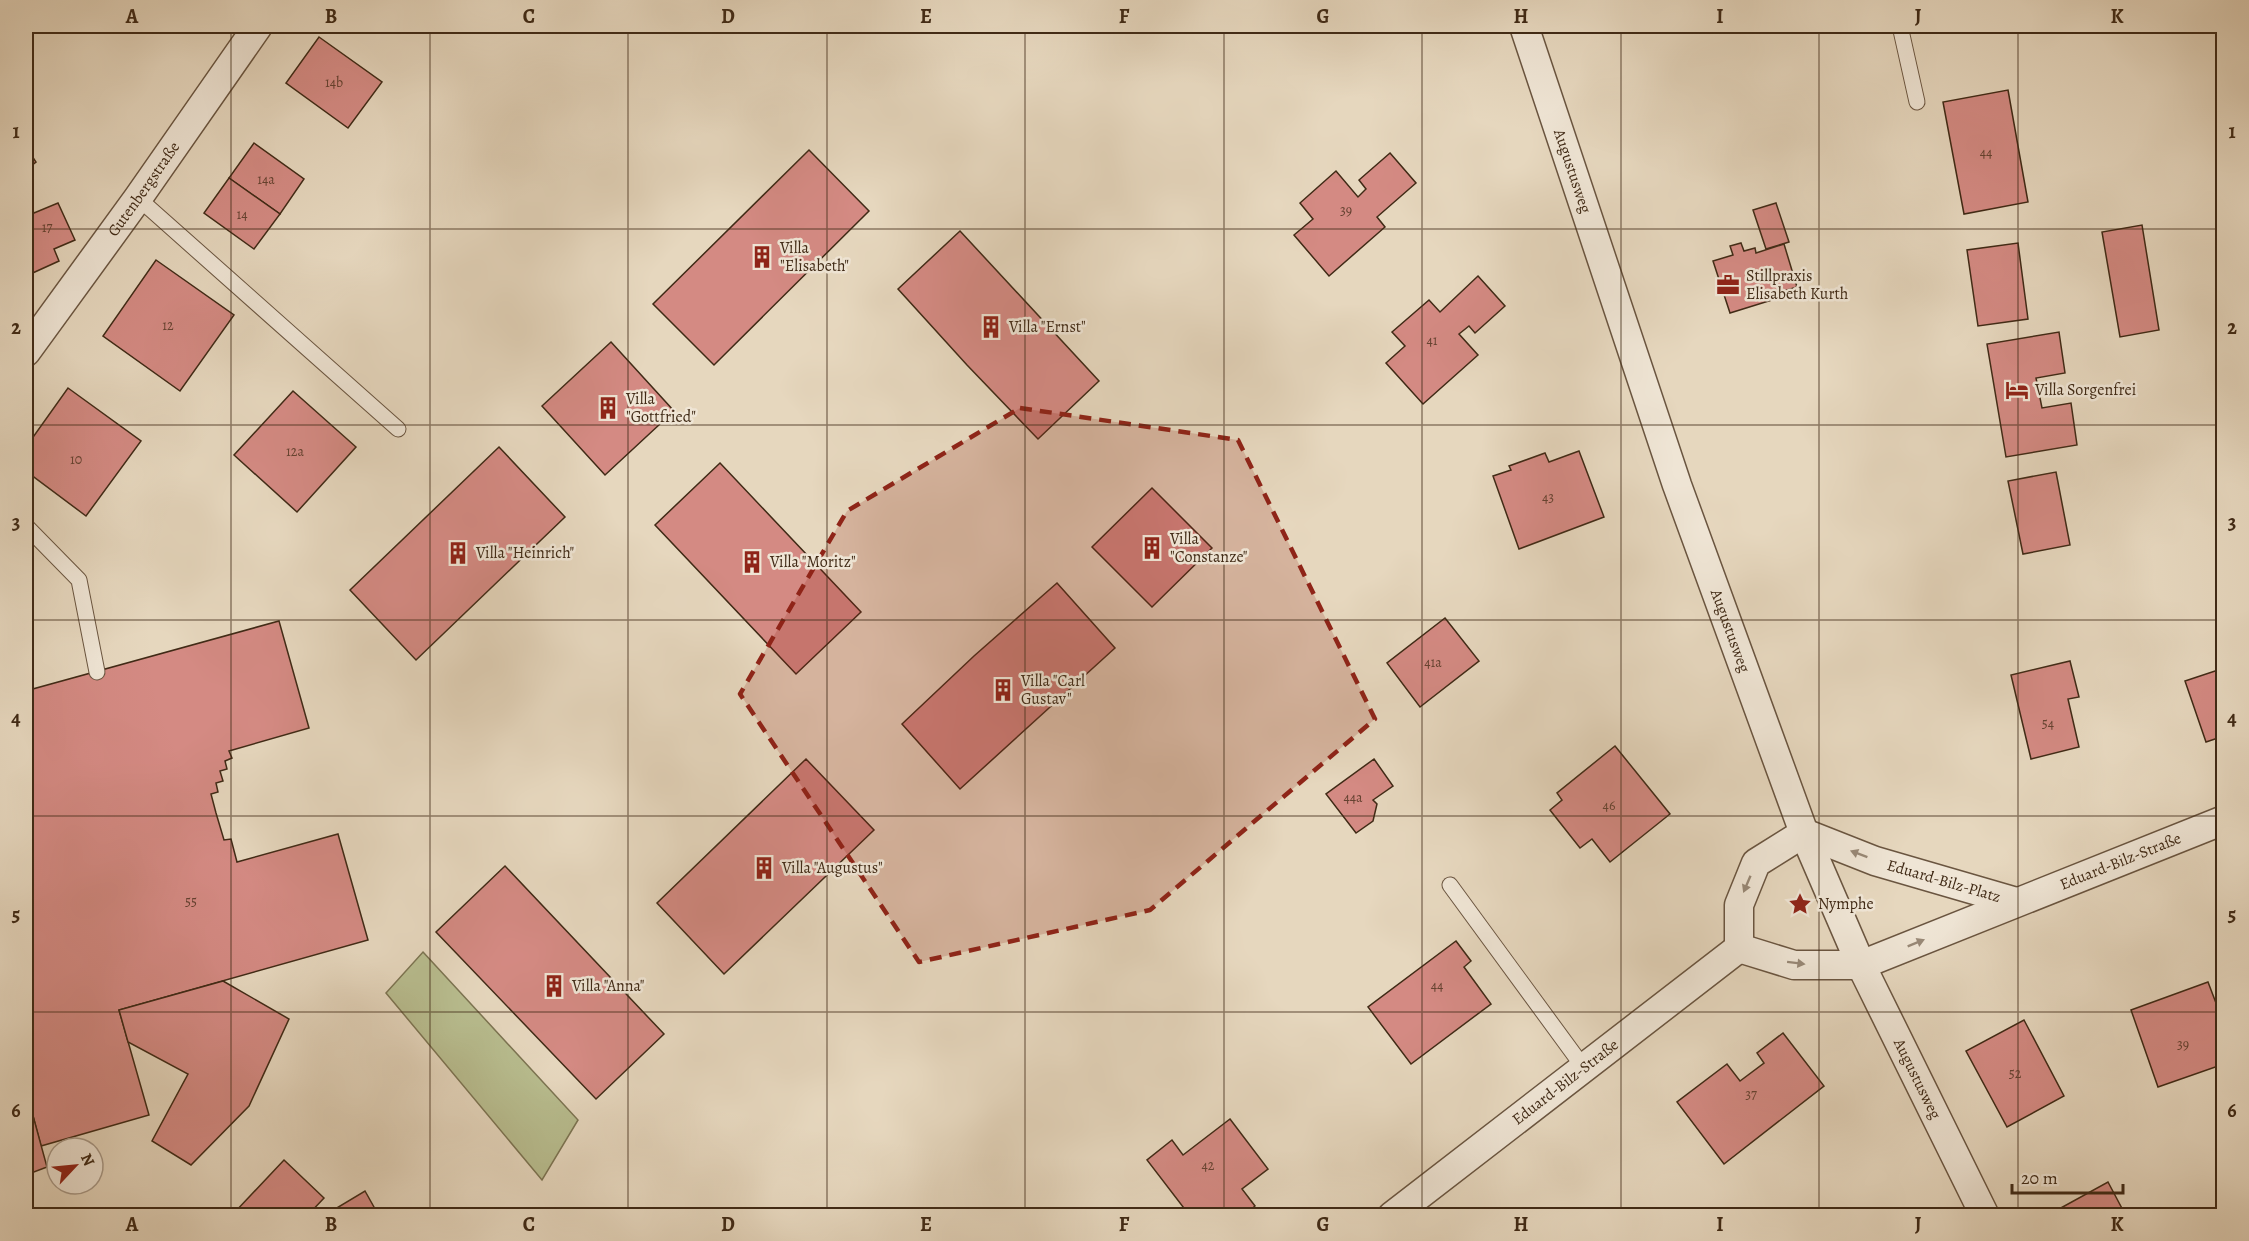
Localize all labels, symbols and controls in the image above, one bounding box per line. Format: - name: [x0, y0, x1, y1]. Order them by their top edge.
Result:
- text: A: [125, 3, 139, 30]
- text: B: [325, 3, 337, 30]
- text: C: [523, 3, 535, 30]
- text: D: [721, 3, 735, 30]
- text: E: [920, 3, 932, 30]
- text: F: [1119, 3, 1130, 30]
- text: G: [1316, 3, 1330, 30]
- text: H: [1514, 3, 1529, 30]
- text: I: [1716, 3, 1724, 30]
- text: J: [1915, 3, 1922, 30]
- text: K: [2110, 3, 2124, 30]
- house number: 14b: [325, 73, 343, 92]
- text: 1: [12, 118, 20, 145]
- text: 1: [2228, 118, 2236, 145]
- street label: Augustusweg: [1548, 125, 1597, 216]
- street label: Gutenbergstraße: [103, 137, 185, 241]
- house number: 44: [1980, 143, 1992, 162]
- house number: 14a: [257, 170, 275, 189]
- house number: 39: [1340, 201, 1352, 220]
- house number: 14: [236, 205, 248, 224]
- house number: 17: [42, 218, 52, 237]
- place label: Villa "Elisabeth": [779, 237, 849, 277]
- building icon: Villa "Elisabeth": [749, 244, 775, 270]
- place label: Stillpraxis Elisabeth Kurth: [1746, 265, 1849, 305]
- office icon: Stillpraxis Elisabeth Kurth: [1715, 272, 1741, 298]
- text: 2: [11, 314, 21, 341]
- building icon: Villa "Ernst": [978, 314, 1004, 340]
- text: 2: [2227, 314, 2237, 341]
- house number: 12: [162, 316, 174, 335]
- place label: Villa "Ernst": [1008, 316, 1086, 338]
- house number: 41: [1426, 331, 1438, 350]
- hotel icon: Villa Sorgenfrei: [2004, 377, 2030, 403]
- place label: Villa Sorgenfrei: [2034, 379, 2136, 401]
- place label: Villa "Gottfried": [625, 388, 696, 428]
- building icon: Villa "Gottfried": [595, 395, 621, 421]
- house number: 12a: [286, 442, 304, 461]
- house number: 10: [70, 450, 82, 469]
- house number: 43: [1542, 488, 1554, 507]
- text: 3: [12, 509, 20, 536]
- text: 3: [2228, 509, 2236, 536]
- place label: Villa "Constanze": [1169, 528, 1248, 568]
- building icon: Villa "Constanze": [1139, 535, 1165, 561]
- building icon: Villa "Heinrich": [445, 540, 471, 566]
- place label: Villa "Heinrich": [475, 542, 574, 564]
- building icon: Villa "Moritz": [739, 549, 765, 575]
- place label: Villa "Moritz": [769, 551, 856, 573]
- street label: Augustusweg: [1705, 585, 1755, 676]
- house number: 41a: [1424, 653, 1442, 672]
- place label: Villa "Carl Gustav": [1020, 670, 1085, 710]
- building icon: Villa "Carl Gustav": [990, 677, 1016, 703]
- text: 4: [11, 705, 21, 732]
- text: 4: [2227, 705, 2237, 732]
- house number: 54: [2042, 714, 2054, 733]
- house number: 44a: [1343, 788, 1363, 807]
- house number: 46: [1603, 796, 1615, 815]
- street label: Eduard-Bilz-Straße: [2056, 827, 2185, 896]
- one-way arrow: [1850, 849, 1868, 859]
- street label: Eduard-Bilz-Platz: [1884, 854, 2003, 908]
- building icon: Villa "Augustus": [751, 855, 777, 881]
- place label: Villa "Augustus": [781, 857, 883, 879]
- one-way arrow: [1742, 875, 1751, 893]
- place icon: Nymphe: [1787, 891, 1813, 917]
- house number: 55: [185, 892, 197, 911]
- place label: Nymphe: [1818, 893, 1874, 915]
- text: 5: [12, 901, 20, 928]
- text: 5: [2228, 901, 2236, 928]
- one-way arrow: [1907, 938, 1925, 948]
- one-way arrow: [1786, 959, 1805, 968]
- building icon: Villa "Anna": [541, 973, 567, 999]
- place label: Villa "Anna": [571, 975, 645, 997]
- house number: 44: [1431, 976, 1443, 995]
- street label: Eduard-Bilz-Straße: [1508, 1034, 1623, 1130]
- street label: Augustusweg: [1888, 1034, 1946, 1123]
- house number: 39: [2177, 1035, 2189, 1054]
- house number: 52: [2009, 1064, 2022, 1083]
- house number: 37: [1745, 1085, 1757, 1104]
- text: 6: [11, 1097, 21, 1124]
- text: 6: [2227, 1097, 2237, 1124]
- north arrow: [45, 1136, 105, 1196]
- text: N: [75, 1150, 100, 1170]
- house number: 42: [1202, 1156, 1215, 1175]
- scale bar: [2012, 1157, 2123, 1195]
- text: 20 m: [2021, 1166, 2058, 1190]
- text: A: [125, 1211, 139, 1238]
- text: B: [325, 1211, 337, 1238]
- text: C: [523, 1211, 535, 1238]
- text: D: [721, 1211, 735, 1238]
- text: E: [920, 1211, 932, 1238]
- text: F: [1119, 1211, 1130, 1238]
- text: G: [1316, 1211, 1330, 1238]
- text: H: [1514, 1211, 1529, 1238]
- text: I: [1716, 1211, 1724, 1238]
- text: J: [1915, 1211, 1922, 1238]
- text: K: [2110, 1211, 2124, 1238]

